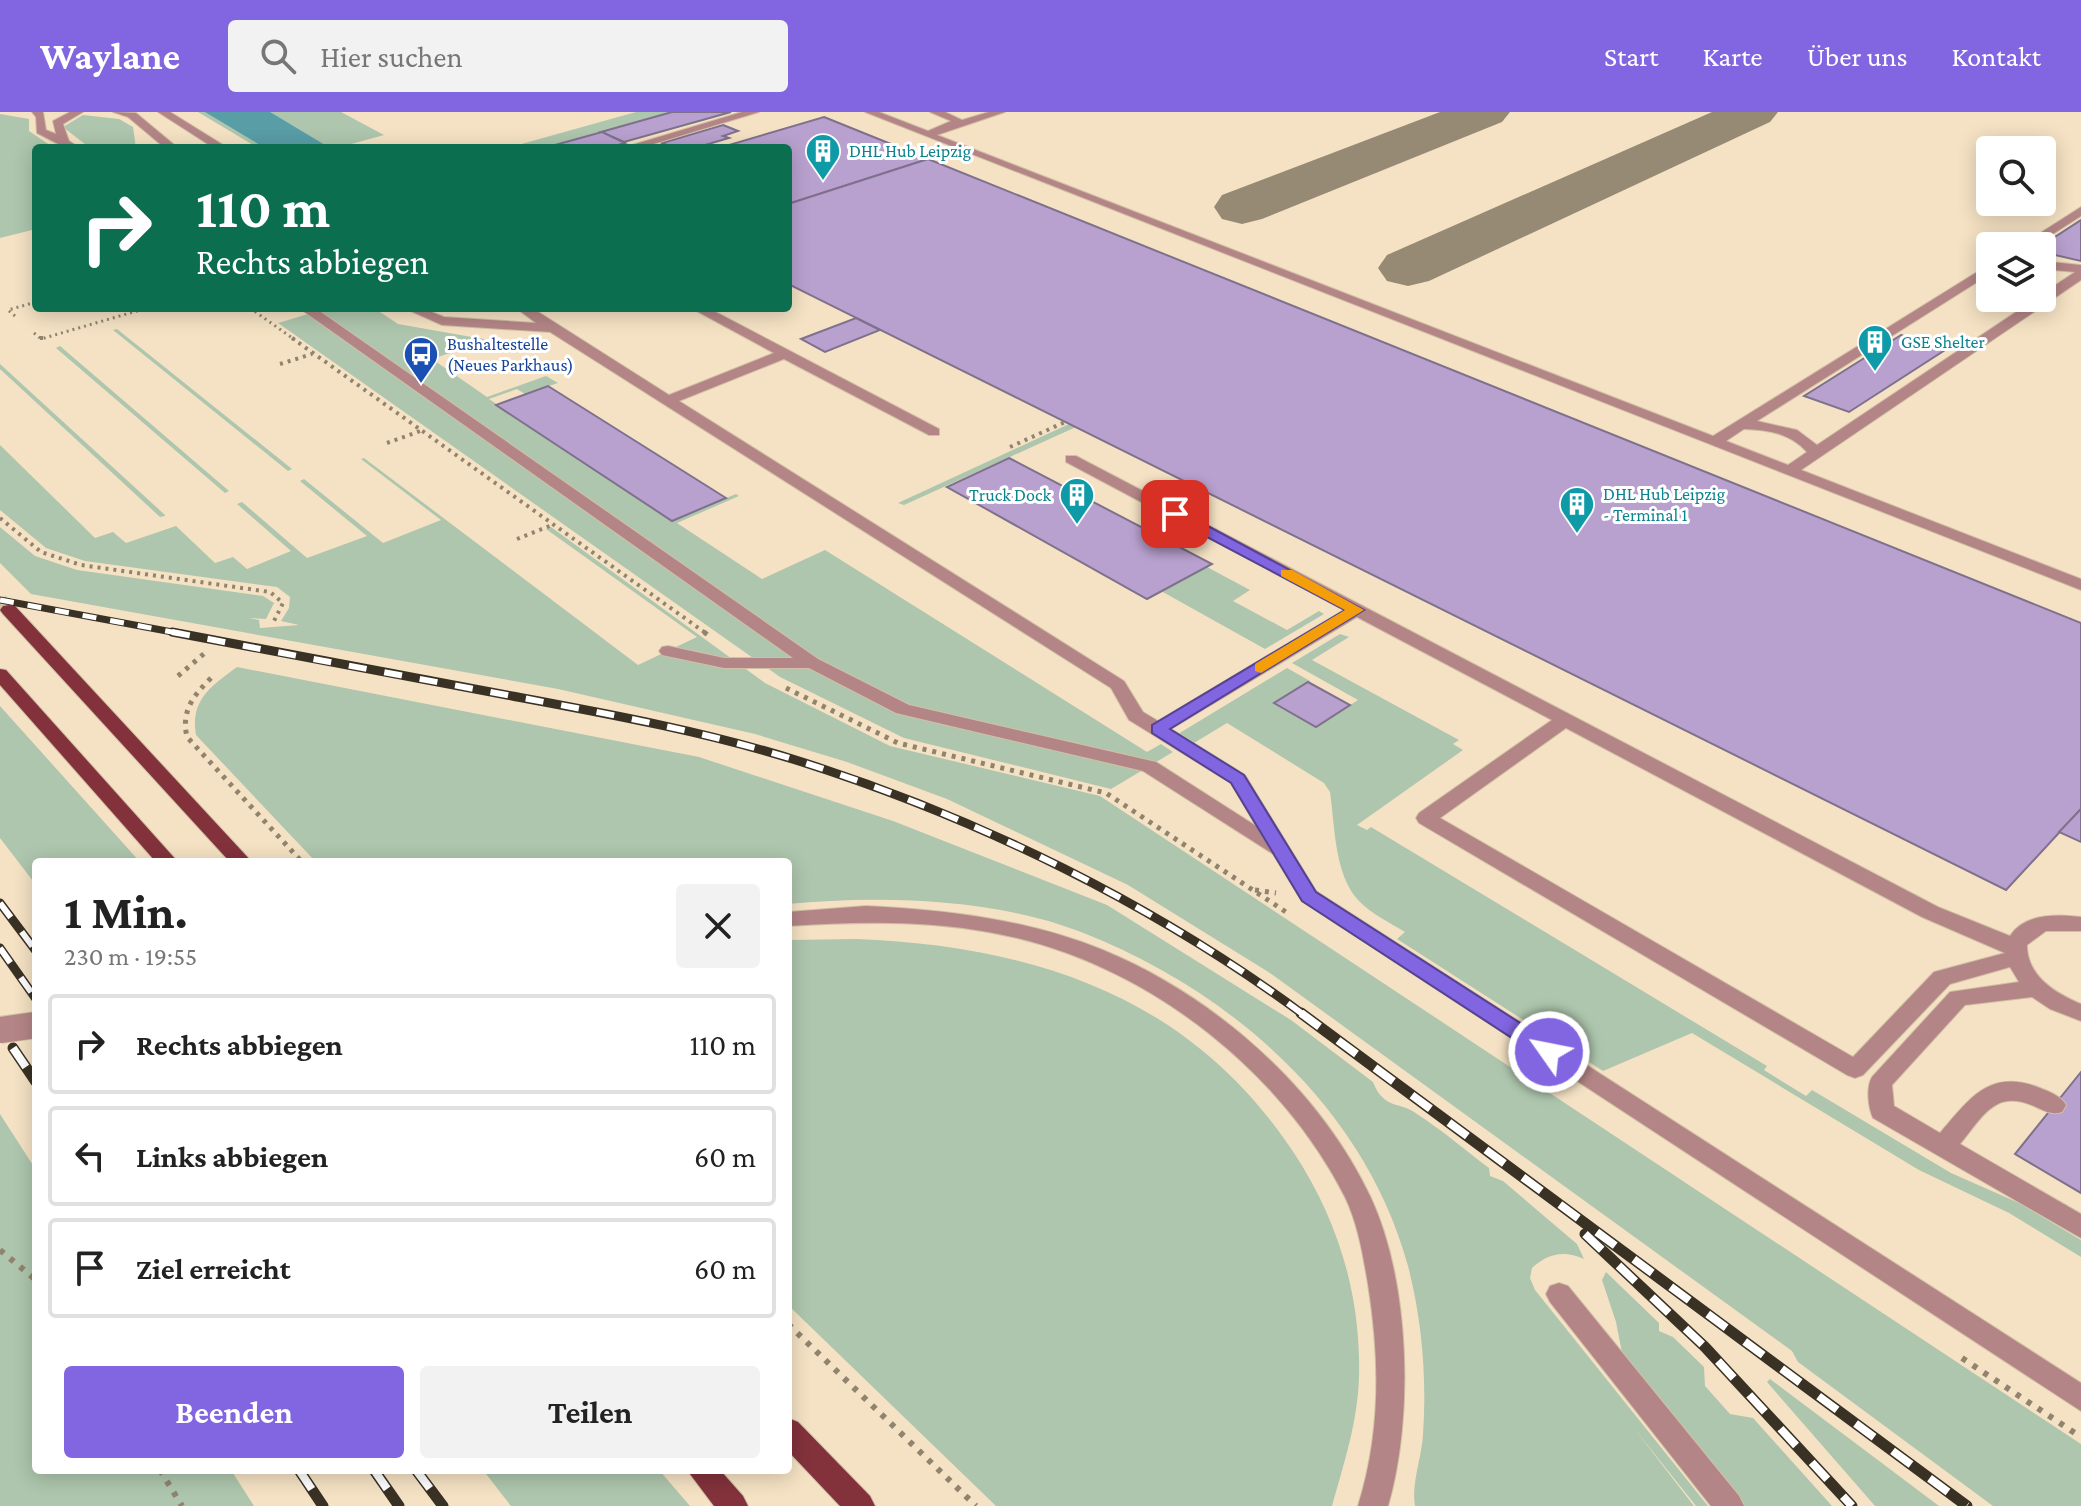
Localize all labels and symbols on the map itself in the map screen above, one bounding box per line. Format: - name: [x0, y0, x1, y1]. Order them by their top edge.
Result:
- building icon: DHL Hub Leipzig: [804, 132, 842, 182]
- place label: DHL Hub Leipzig: [849, 141, 972, 161]
- building icon: GSE Shelter: [1856, 323, 1894, 373]
- place label: GSE Shelter: [1901, 332, 1985, 352]
- place label: Bushaltestelle (Neues Parkhaus): [447, 334, 574, 376]
- bus stop icon: Bushaltestelle (Neues Parkhaus): [402, 335, 440, 385]
- building icon: Truck Dock: [1058, 476, 1096, 526]
- pin: [1141, 480, 1209, 548]
- place label: DHL Hub Leipzig - Terminal 1: [1603, 484, 1726, 525]
- place label: Truck Dock: [969, 485, 1051, 505]
- building icon: DHL Hub Leipzig - Terminal 1: [1558, 485, 1596, 535]
- position arrow: [1507, 1010, 1591, 1094]

